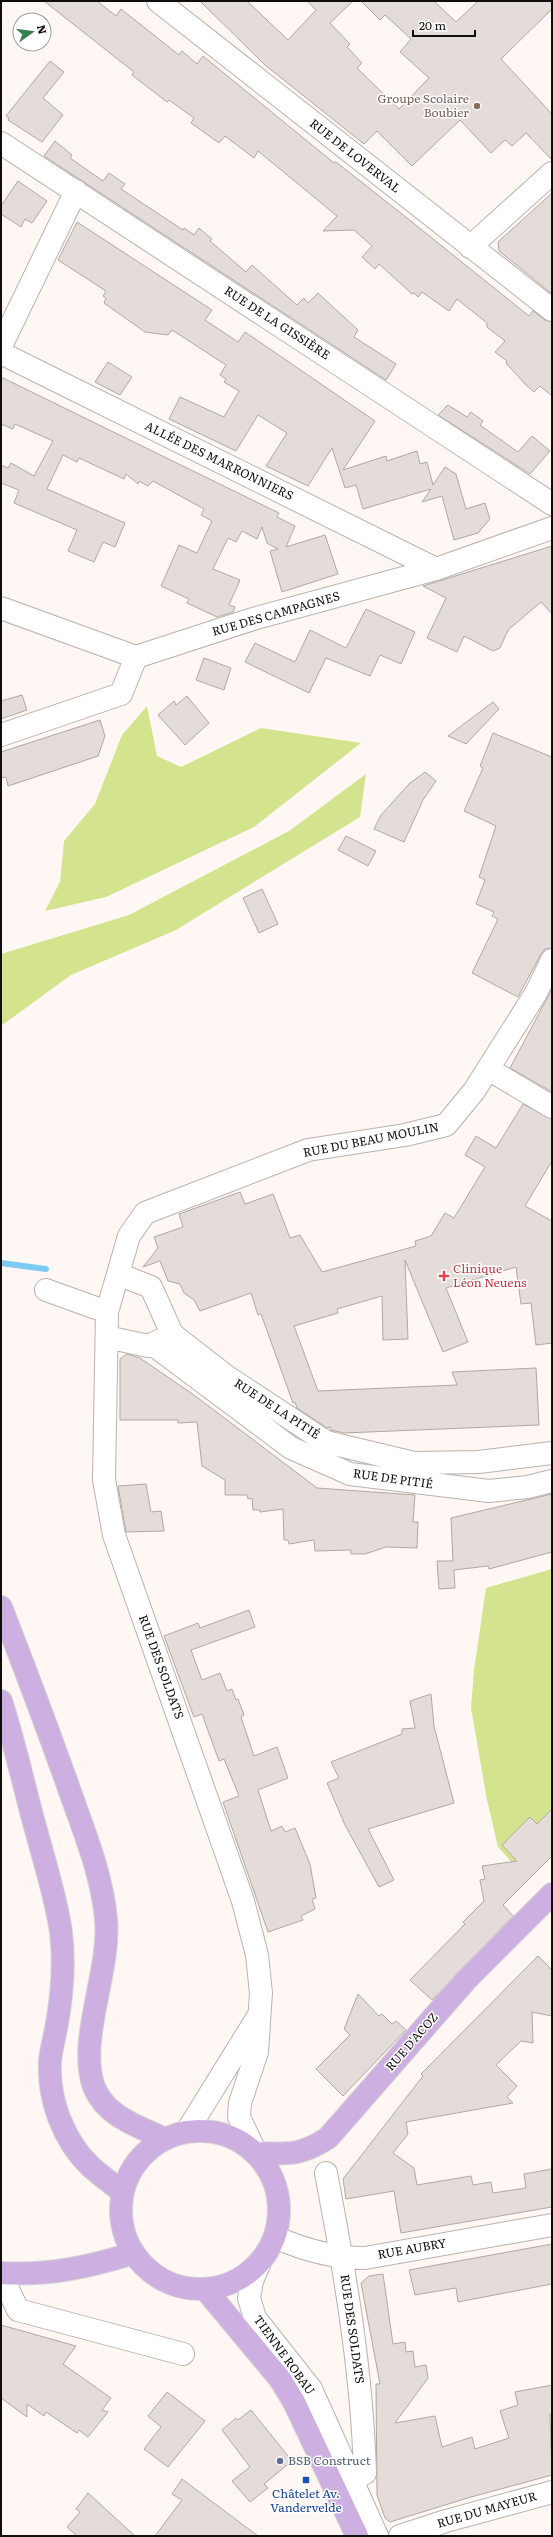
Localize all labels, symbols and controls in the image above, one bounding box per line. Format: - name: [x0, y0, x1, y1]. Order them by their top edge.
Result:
- north arrow: [12, 12, 52, 52]
- scale bar: [413, 12, 475, 38]
- text: 20 m: [419, 16, 446, 34]
- text: N: [34, 23, 52, 36]
- place label: Groupe Scolaire Boubier: [378, 89, 469, 121]
- marker: Groupe Scolaire Boubier: [472, 101, 482, 111]
- street label: RUE DE LOVERVAL: [306, 114, 405, 197]
- street label: RUE DE LA GISSIÈRE: [221, 281, 334, 363]
- street label: ALLÉE DES MARRONNIERS: [142, 416, 297, 504]
- street label: RUE DES CAMPAGNES: [210, 586, 342, 640]
- street label: RUE DU BEAU MOULIN: [301, 1117, 440, 1161]
- place label: Clinique Léon Neuens: [453, 1259, 527, 1291]
- marker: Clinique Léon Neuens: [438, 1270, 450, 1282]
- street label: RUE DE LA PITIÉ: [231, 1374, 324, 1443]
- street label: RUE DE PITIÉ: [352, 1463, 435, 1493]
- street label: RUE DES SOLDATS: [135, 1612, 189, 1721]
- street label: RUE D'ACOZ: [381, 2008, 442, 2074]
- street label: RUE AUBRY: [376, 2233, 448, 2263]
- street label: RUE DES SOLDATS: [336, 2273, 370, 2385]
- street label: TIENNE ROBAU: [250, 2311, 320, 2398]
- place label: BSB Construct: [288, 2451, 371, 2469]
- marker: BSB Construct: [275, 2456, 285, 2466]
- marker: Châtelet Av. Vandervelde: [301, 2475, 311, 2485]
- place label: Châtelet Av. Vandervelde: [270, 2484, 342, 2516]
- street label: RUE DU MAYEUR: [435, 2486, 539, 2532]

